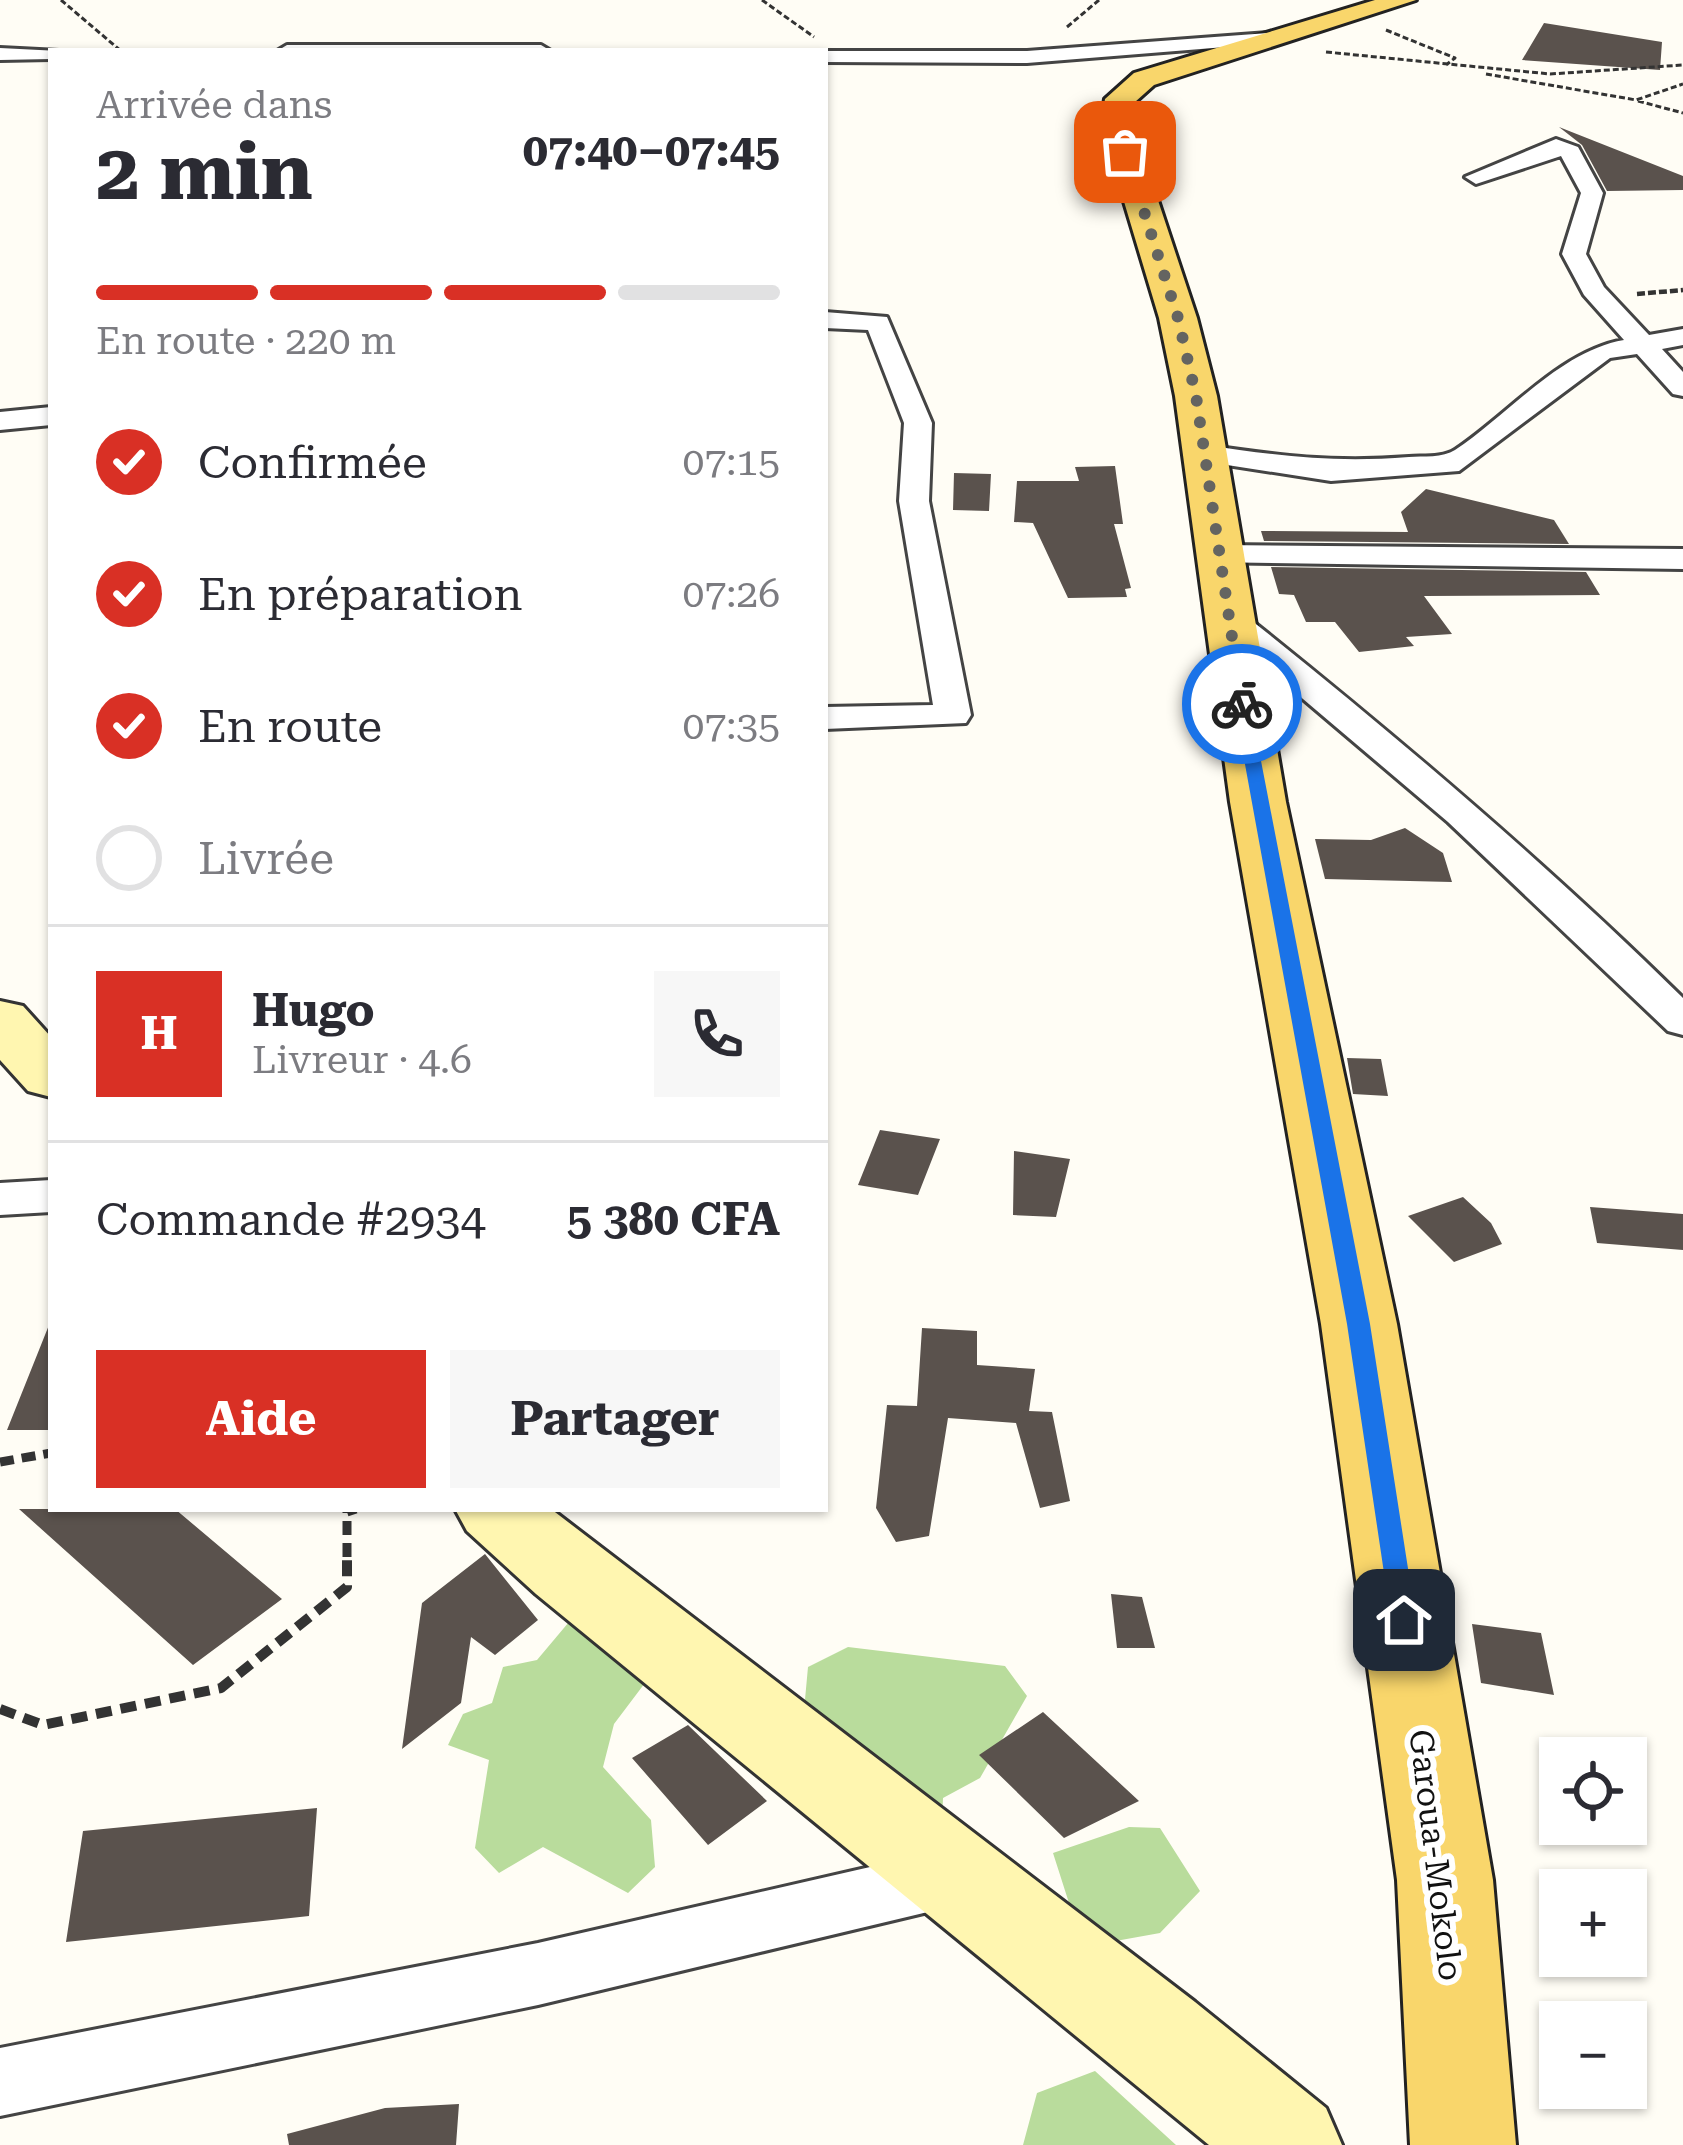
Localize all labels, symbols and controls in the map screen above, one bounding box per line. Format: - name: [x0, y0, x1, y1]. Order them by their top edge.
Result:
- text: Arrivée dans: [96, 82, 332, 128]
- pin: [1074, 101, 1176, 203]
- icon: bag: [1092, 119, 1158, 185]
- text: 07:40–07:45: [523, 124, 780, 177]
- text: 2 min: [96, 127, 313, 218]
- text: En route · 220 m: [96, 318, 396, 364]
- icon: check: [96, 429, 162, 495]
- text: Confirmée: [198, 436, 427, 489]
- text: 07:15: [683, 439, 780, 485]
- icon: check: [96, 561, 162, 627]
- text: En préparation: [198, 568, 523, 621]
- text: 07:26: [683, 571, 780, 617]
- courier: [1182, 644, 1302, 764]
- icon: bike: [1209, 671, 1275, 737]
- icon: check: [96, 693, 162, 759]
- text: En route: [198, 700, 382, 753]
- text: 07:35: [683, 703, 780, 749]
- text: Livrée: [198, 832, 334, 885]
- button: phone: [654, 971, 780, 1097]
- text: Hugo: [252, 984, 375, 1037]
- text: H: [140, 1007, 178, 1060]
- text: Livreur · 4.6: [252, 1037, 472, 1083]
- text: Commande #2934: [96, 1193, 486, 1246]
- text: 5 380 CFA: [567, 1193, 780, 1246]
- button: Aide: [96, 1350, 426, 1488]
- button: Partager: [450, 1350, 780, 1488]
- pin: [1353, 1569, 1455, 1671]
- icon: home: [1371, 1587, 1437, 1653]
- street label: Garoua-Mokolo: [1401, 1727, 1471, 1983]
- map controls: [1539, 1737, 1647, 2109]
- button: locate: [1539, 1737, 1647, 1845]
- button: +: [1539, 1869, 1647, 1977]
- button: −: [1539, 2001, 1647, 2109]

